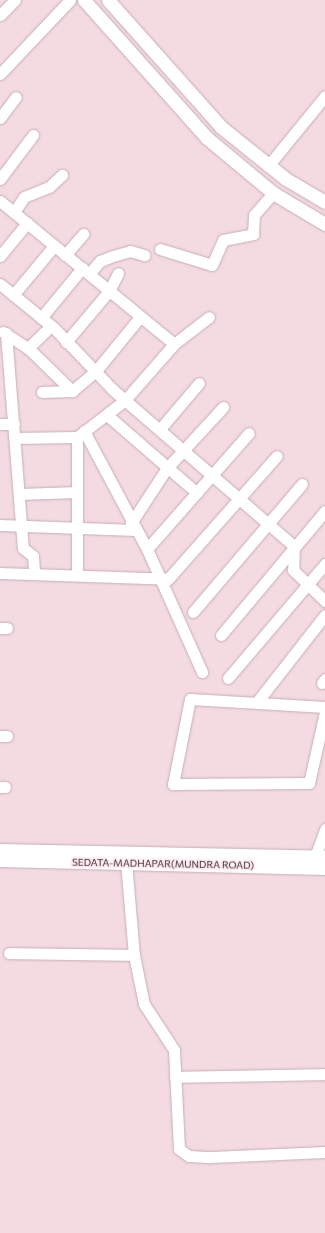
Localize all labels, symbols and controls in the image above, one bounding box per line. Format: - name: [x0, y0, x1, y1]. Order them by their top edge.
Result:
- street label: SEDATA-MADHAPAR(MUNDRA ROAD): [72, 856, 254, 872]

